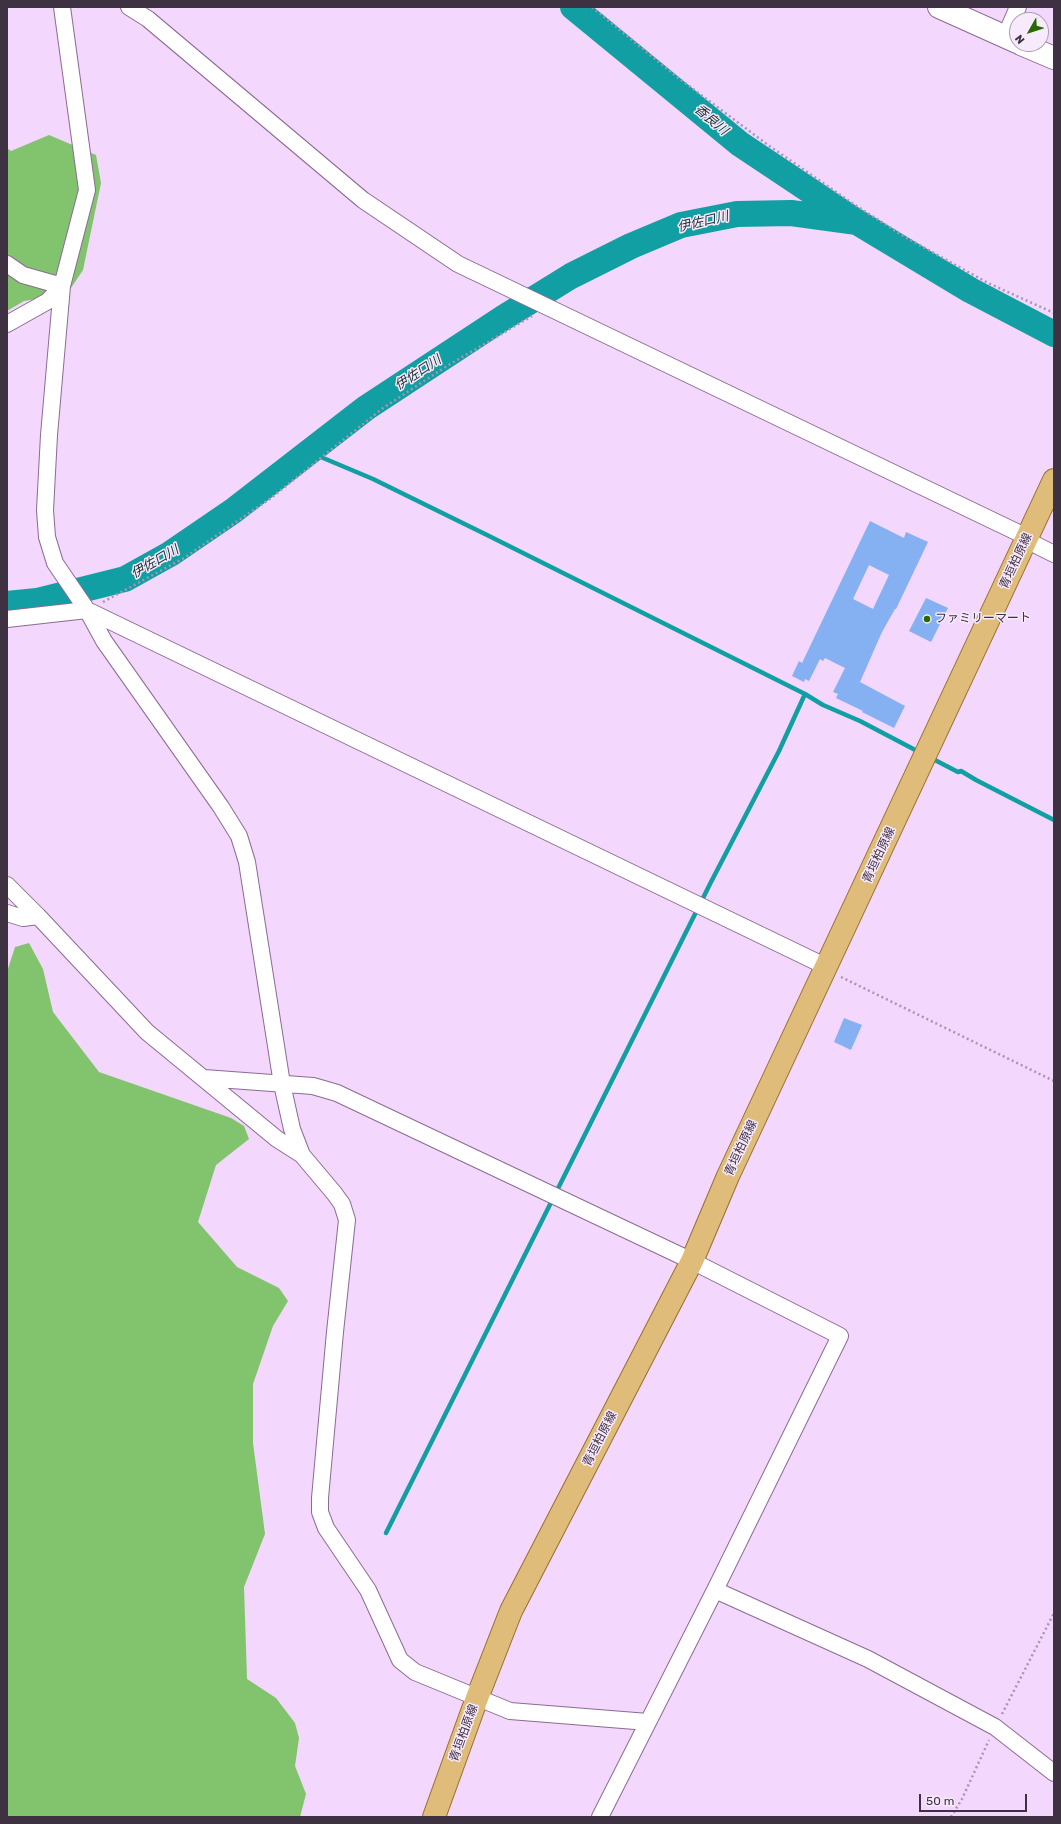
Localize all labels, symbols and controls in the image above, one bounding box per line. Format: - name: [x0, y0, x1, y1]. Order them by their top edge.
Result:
- north arrow: [1009, 12, 1049, 52]
- text: N: [1013, 32, 1028, 46]
- water label: 香良川: [691, 101, 731, 139]
- water label: 伊佐口川: [676, 209, 730, 235]
- water label: 伊佐口川: [392, 352, 444, 394]
- street label: 青垣柏原線: [997, 531, 1035, 591]
- water label: 伊佐口川: [129, 542, 181, 582]
- place label: ファミリーマート: [935, 612, 1031, 626]
- marker: ファミリーマート: [922, 614, 932, 624]
- street label: 青垣柏原線: [860, 825, 898, 885]
- street label: 青垣柏原線: [722, 1118, 760, 1178]
- street label: 青垣柏原線: [580, 1409, 620, 1469]
- street label: 青垣柏原線: [447, 1702, 481, 1764]
- scale bar: [921, 1786, 1029, 1812]
- text: 50 m: [926, 1794, 954, 1808]

